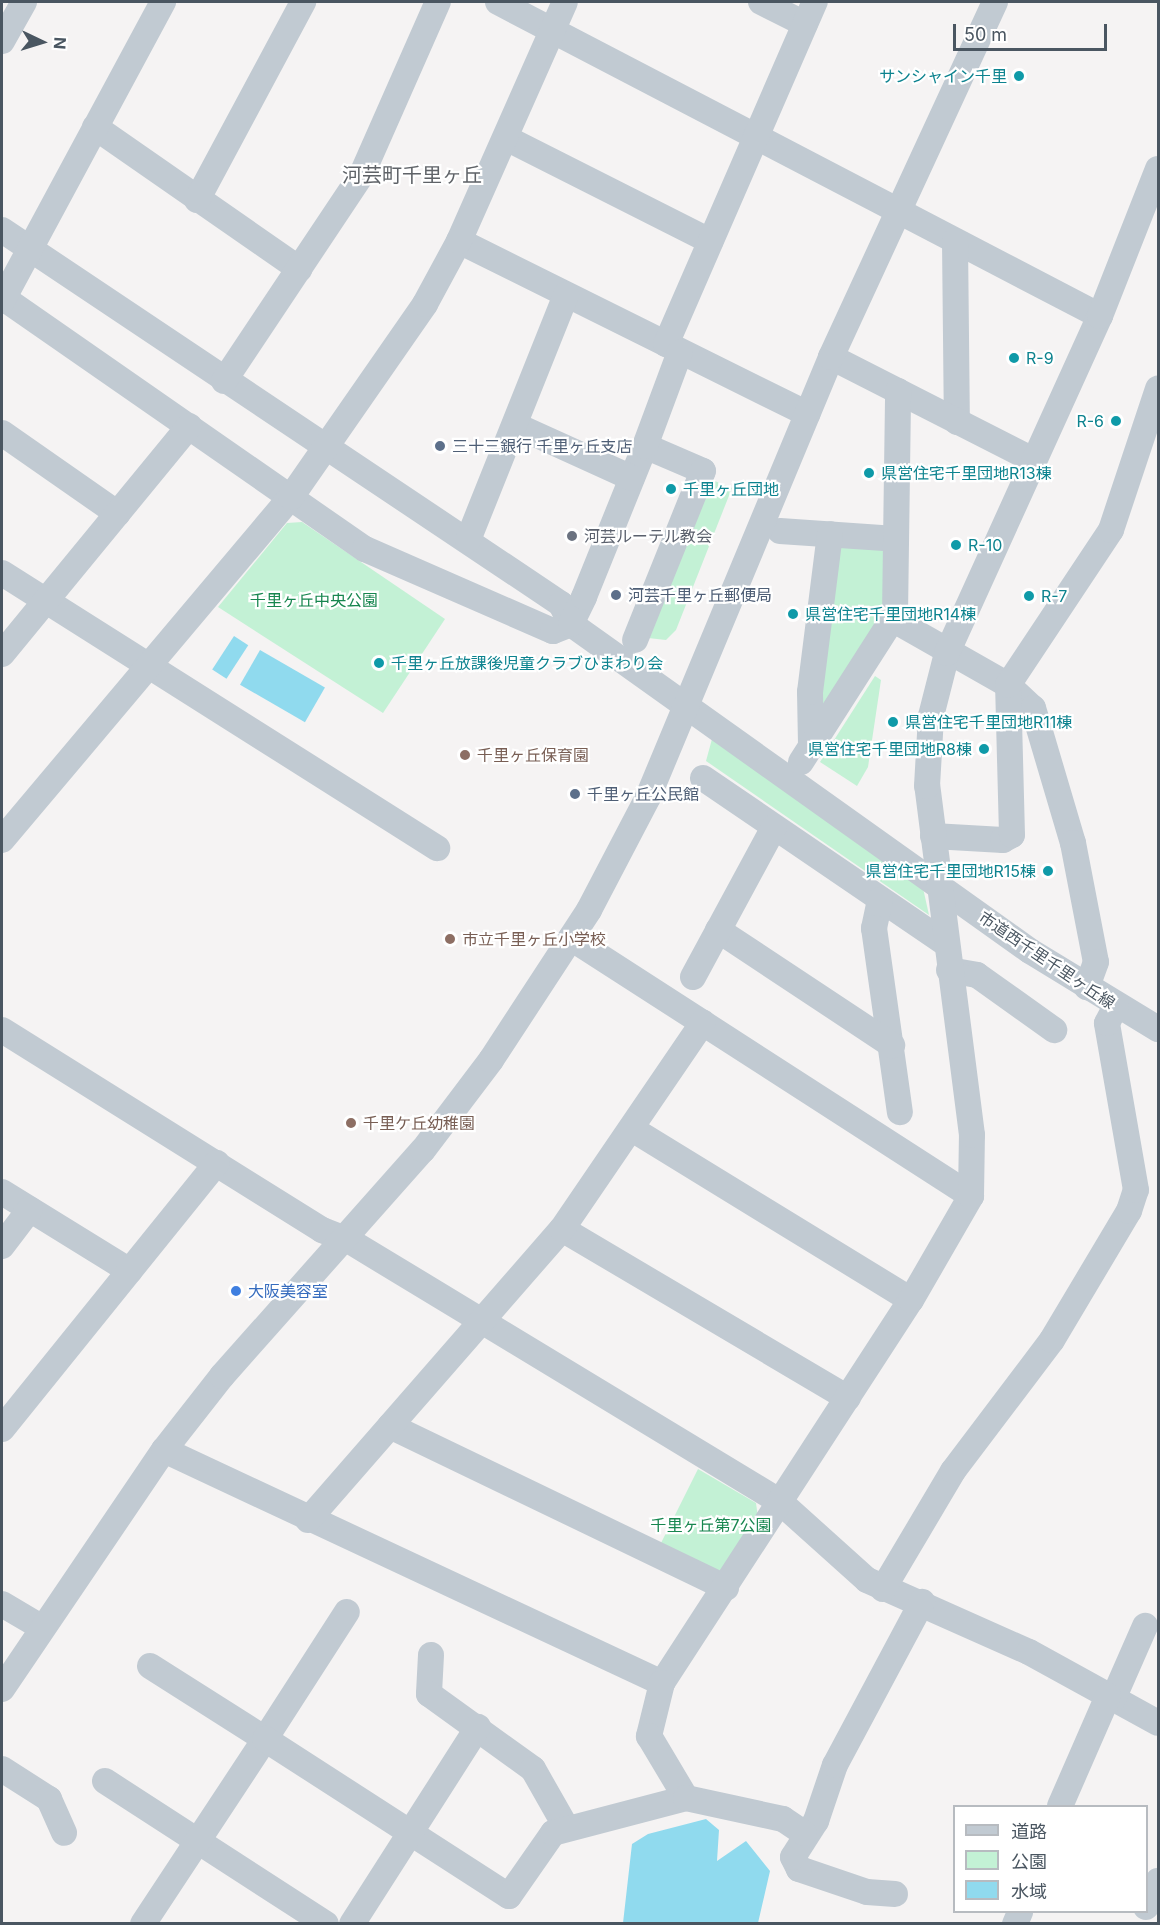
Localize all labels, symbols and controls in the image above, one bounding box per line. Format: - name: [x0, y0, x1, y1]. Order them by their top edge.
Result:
- north arrow: [12, 12, 72, 72]
- scale bar: [956, 12, 1110, 50]
- text: 50 m: [964, 24, 1007, 45]
- text: N: [50, 36, 70, 50]
- place label: サンシャイン千里: [879, 66, 1007, 86]
- marker: サンシャイン千里: [1012, 69, 1026, 83]
- district label: 河芸町千里ヶ丘: [342, 163, 482, 187]
- place label: R-9: [1026, 348, 1054, 368]
- marker: R-9: [1007, 351, 1021, 365]
- place label: R-6: [1076, 411, 1104, 431]
- marker: R-6: [1109, 414, 1123, 428]
- place label: 三十三銀行 千里ヶ丘支店: [452, 436, 632, 456]
- marker: 三十三銀行 千里ヶ丘支店: [433, 439, 447, 453]
- place label: 県営住宅千里団地R13棟: [881, 463, 1052, 483]
- marker: 県営住宅千里団地R13棟: [862, 466, 876, 480]
- place label: 千里ヶ丘団地: [683, 479, 779, 499]
- marker: 千里ヶ丘団地: [664, 482, 678, 496]
- place label: 河芸ルーテル教会: [584, 526, 712, 546]
- marker: 河芸ルーテル教会: [565, 529, 579, 543]
- place label: R-10: [968, 535, 1002, 555]
- marker: R-10: [949, 538, 963, 552]
- place label: 河芸千里ヶ丘郵便局: [628, 585, 772, 605]
- place label: R-7: [1041, 586, 1067, 606]
- marker: 河芸千里ヶ丘郵便局: [609, 588, 623, 602]
- marker: R-7: [1022, 589, 1036, 603]
- park label: 千里ヶ丘中央公園: [250, 590, 378, 610]
- place label: 県営住宅千里団地R14棟: [805, 604, 976, 624]
- marker: 県営住宅千里団地R14棟: [786, 607, 800, 621]
- place label: 千里ヶ丘放課後児童クラブひまわり会: [391, 653, 663, 673]
- marker: 千里ヶ丘放課後児童クラブひまわり会: [372, 656, 386, 670]
- place label: 県営住宅千里団地R11棟: [905, 712, 1072, 732]
- marker: 県営住宅千里団地R11棟: [886, 715, 900, 729]
- place label: 県営住宅千里団地R8棟: [808, 739, 972, 759]
- marker: 県営住宅千里団地R8棟: [977, 742, 991, 756]
- place label: 千里ヶ丘保育園: [477, 745, 589, 765]
- marker: 千里ヶ丘保育園: [458, 748, 472, 762]
- place label: 千里ヶ丘公民館: [587, 784, 699, 804]
- marker: 千里ヶ丘公民館: [568, 787, 582, 801]
- place label: 県営住宅千里団地R15棟: [865, 861, 1036, 881]
- marker: 県営住宅千里団地R15棟: [1041, 864, 1055, 878]
- street label: 市道西千里千里ヶ丘線: [975, 907, 1119, 1013]
- place label: 市立千里ヶ丘小学校: [462, 929, 606, 949]
- marker: 市立千里ヶ丘小学校: [443, 932, 457, 946]
- place label: 千里ケ丘幼稚園: [363, 1113, 475, 1133]
- marker: 千里ケ丘幼稚園: [344, 1116, 358, 1130]
- place label: 大阪美容室: [248, 1281, 328, 1301]
- marker: 大阪美容室: [229, 1284, 243, 1298]
- park label: 千里ヶ丘第7公園: [650, 1515, 772, 1535]
- legend: [953, 1805, 1148, 1913]
- text: 道路: [1011, 1821, 1047, 1842]
- text: 公園: [1011, 1851, 1047, 1872]
- text: 水域: [1011, 1881, 1047, 1902]

